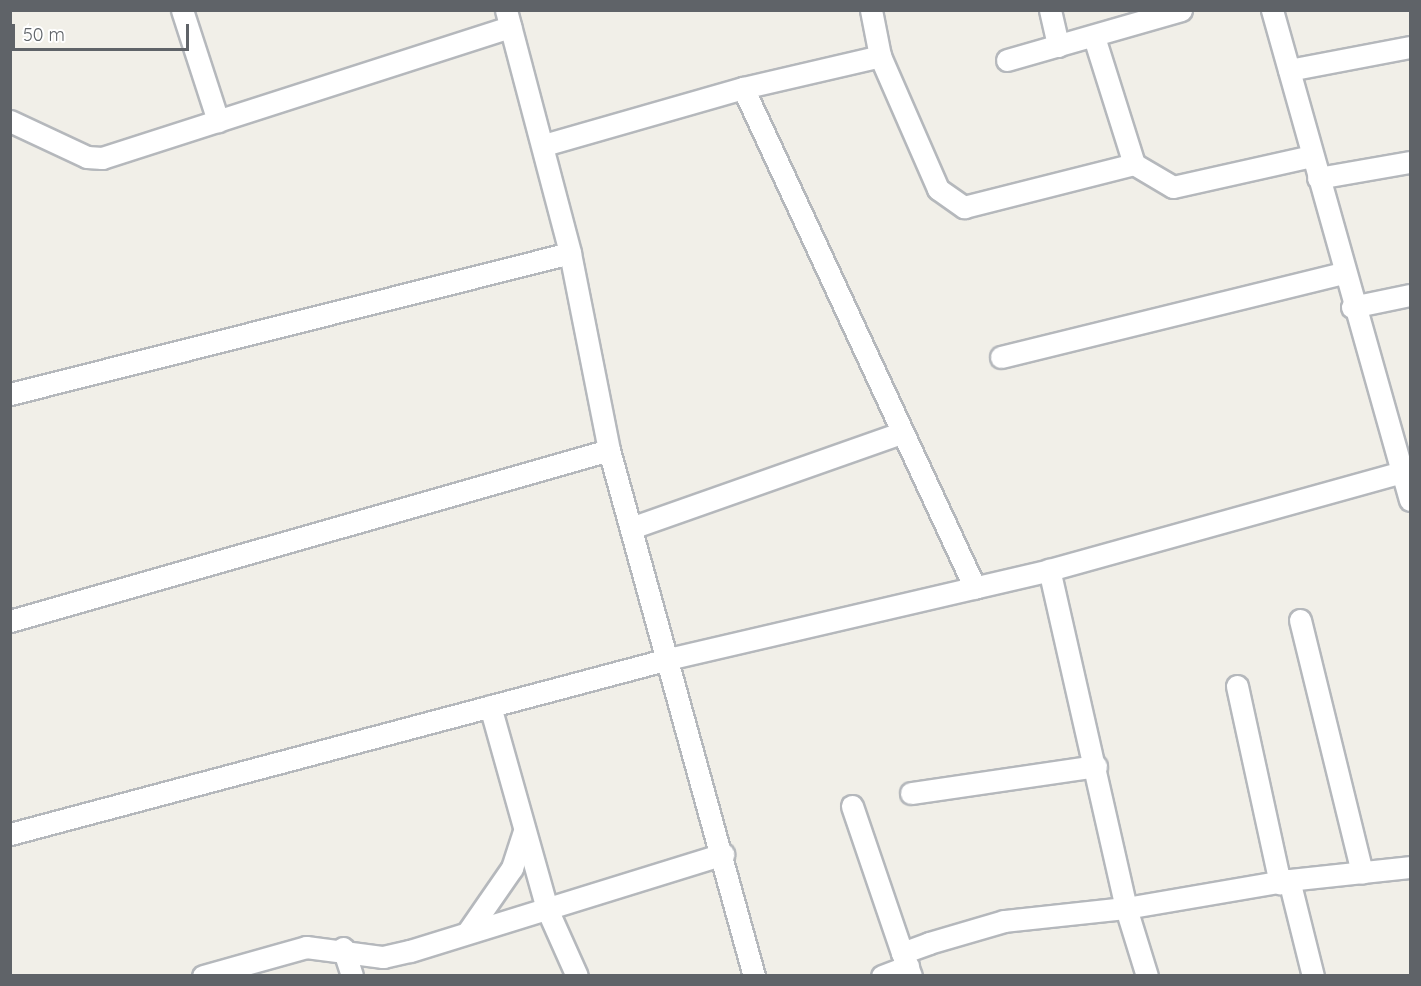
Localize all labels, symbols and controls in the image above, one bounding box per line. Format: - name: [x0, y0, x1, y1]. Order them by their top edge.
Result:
- scale bar: [15, 12, 192, 50]
- text: 50 m: [23, 23, 65, 46]

